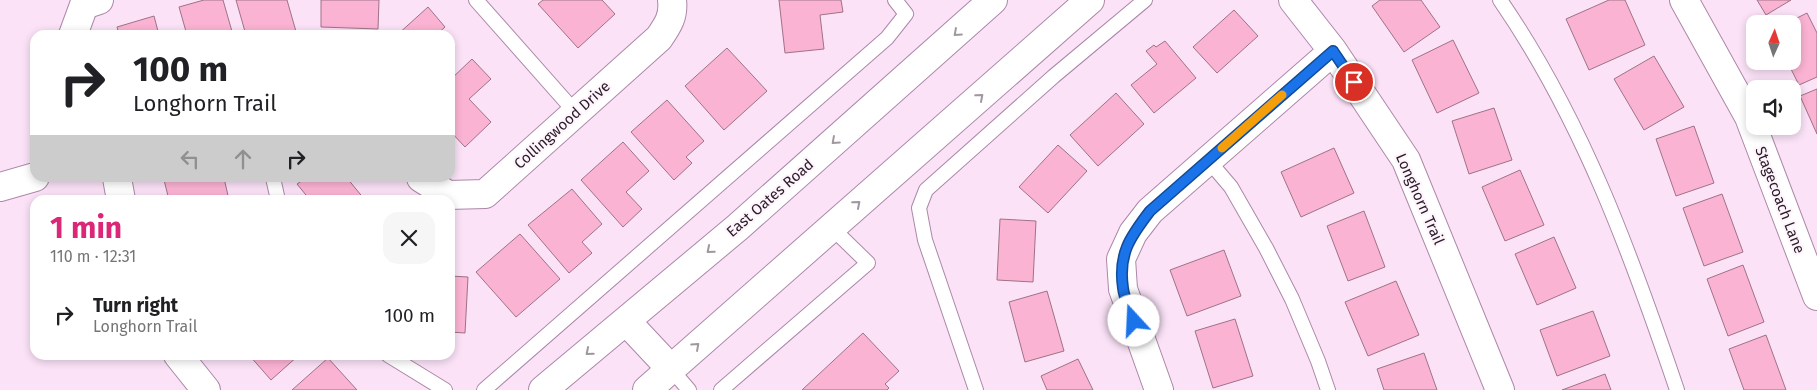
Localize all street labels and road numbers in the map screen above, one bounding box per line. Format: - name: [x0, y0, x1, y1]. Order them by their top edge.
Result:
- street label: Collingwood Drive: [510, 77, 614, 173]
- street label: Stagecoach Lane: [1751, 144, 1809, 256]
- street label: Longhorn Trail: [1392, 151, 1448, 248]
- street label: East Oates Road: [723, 155, 817, 241]

